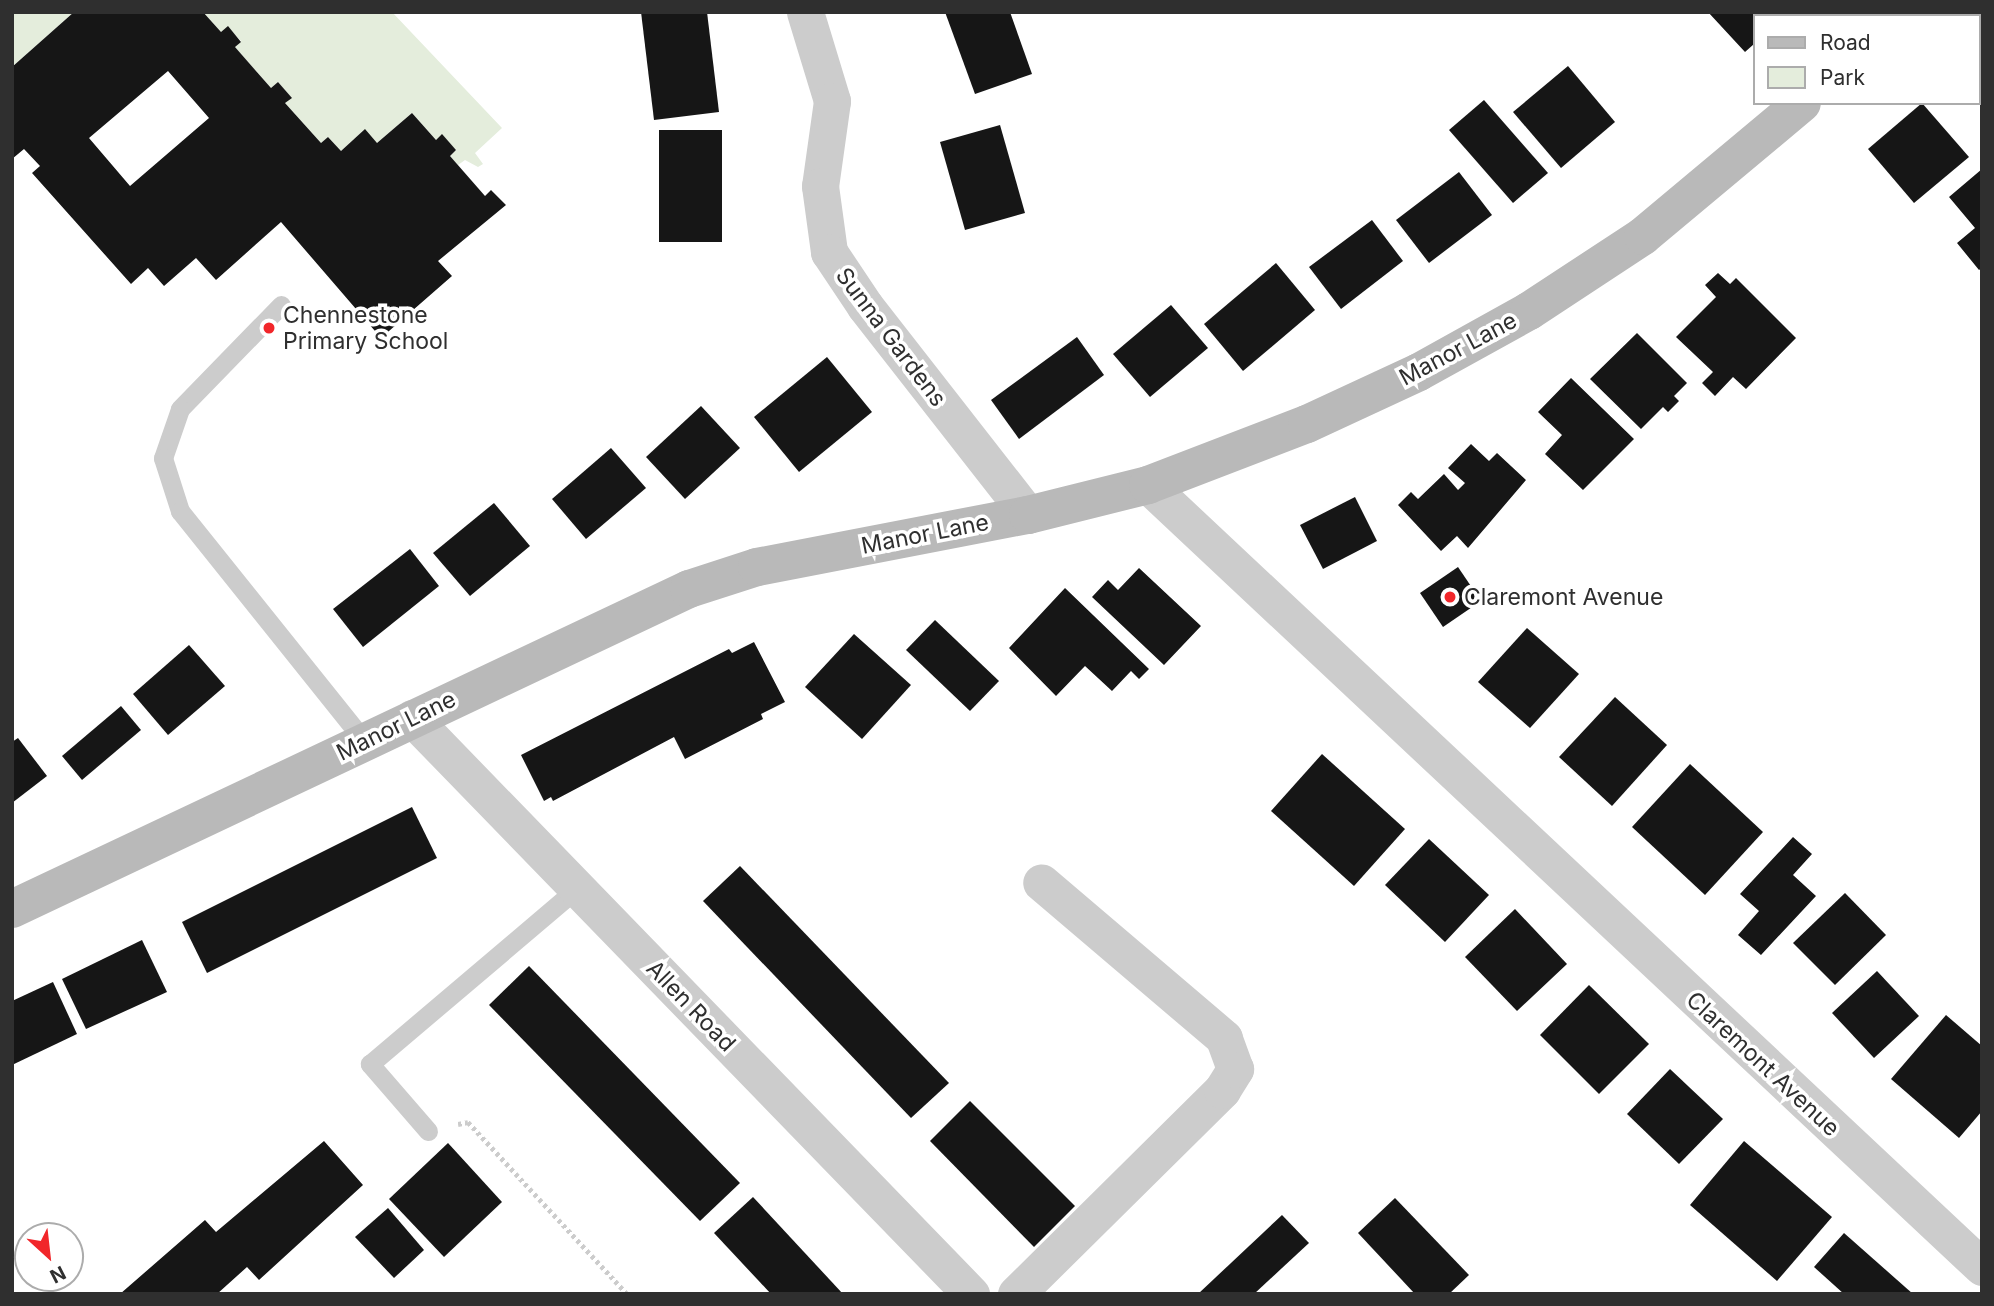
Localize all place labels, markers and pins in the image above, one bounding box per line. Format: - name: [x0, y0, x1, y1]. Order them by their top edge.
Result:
- place label: Chennestone Primary School: [283, 301, 448, 355]
- marker: Chennestone Primary School: [261, 320, 277, 336]
- place label: Claremont Avenue: [1464, 583, 1663, 611]
- marker: Claremont Avenue: [1442, 589, 1458, 605]

